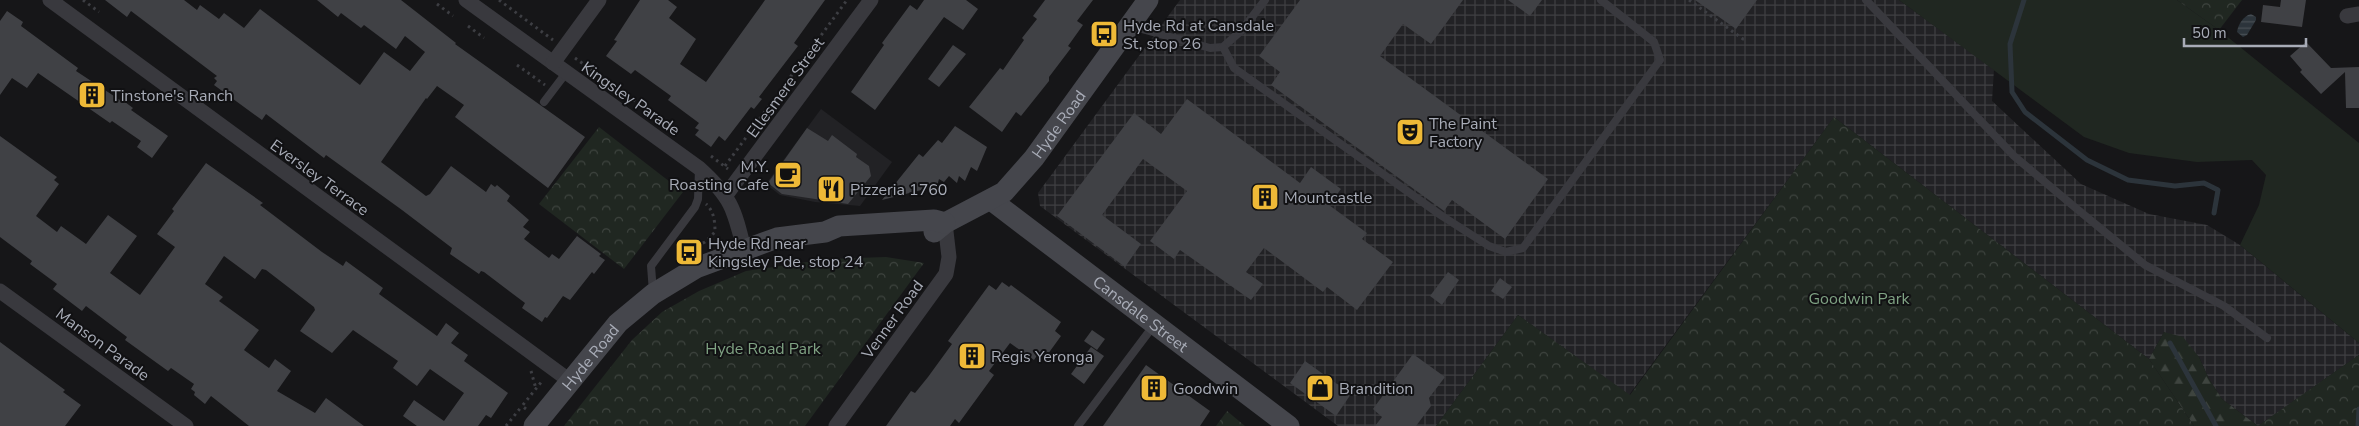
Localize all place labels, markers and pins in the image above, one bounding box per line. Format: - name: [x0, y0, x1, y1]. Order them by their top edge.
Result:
- place label: Hyde Rd at Cansdale St, stop 26: [1123, 15, 1274, 55]
- bus stop icon: Hyde Rd at Cansdale St, stop 26: [1089, 19, 1119, 49]
- building icon: Tinstone's Ranch: [77, 80, 107, 110]
- place label: Tinstone's Ranch: [111, 85, 233, 107]
- place label: The Paint Factory: [1429, 113, 1497, 153]
- theatre icon: The Paint Factory: [1395, 117, 1425, 147]
- place label: M.Y. Roasting Cafe: [669, 156, 769, 196]
- cafe icon: M.Y. Roasting Cafe: [773, 160, 803, 190]
- restaurant icon: Pizzeria 1760: [816, 174, 846, 204]
- place label: Pizzeria 1760: [850, 179, 947, 201]
- building icon: Mountcastle: [1250, 182, 1280, 212]
- place label: Mountcastle: [1284, 187, 1372, 209]
- place label: Hyde Rd near Kingsley Pde, stop 24: [708, 233, 864, 273]
- bus stop icon: Hyde Rd near Kingsley Pde, stop 24: [674, 237, 704, 267]
- building icon: Regis Yeronga: [957, 341, 987, 371]
- place label: Regis Yeronga: [991, 346, 1093, 368]
- building icon: Goodwin: [1139, 373, 1169, 403]
- shop icon: Brandition: [1305, 373, 1335, 403]
- place label: Goodwin: [1173, 378, 1238, 400]
- place label: Brandition: [1339, 378, 1413, 400]

